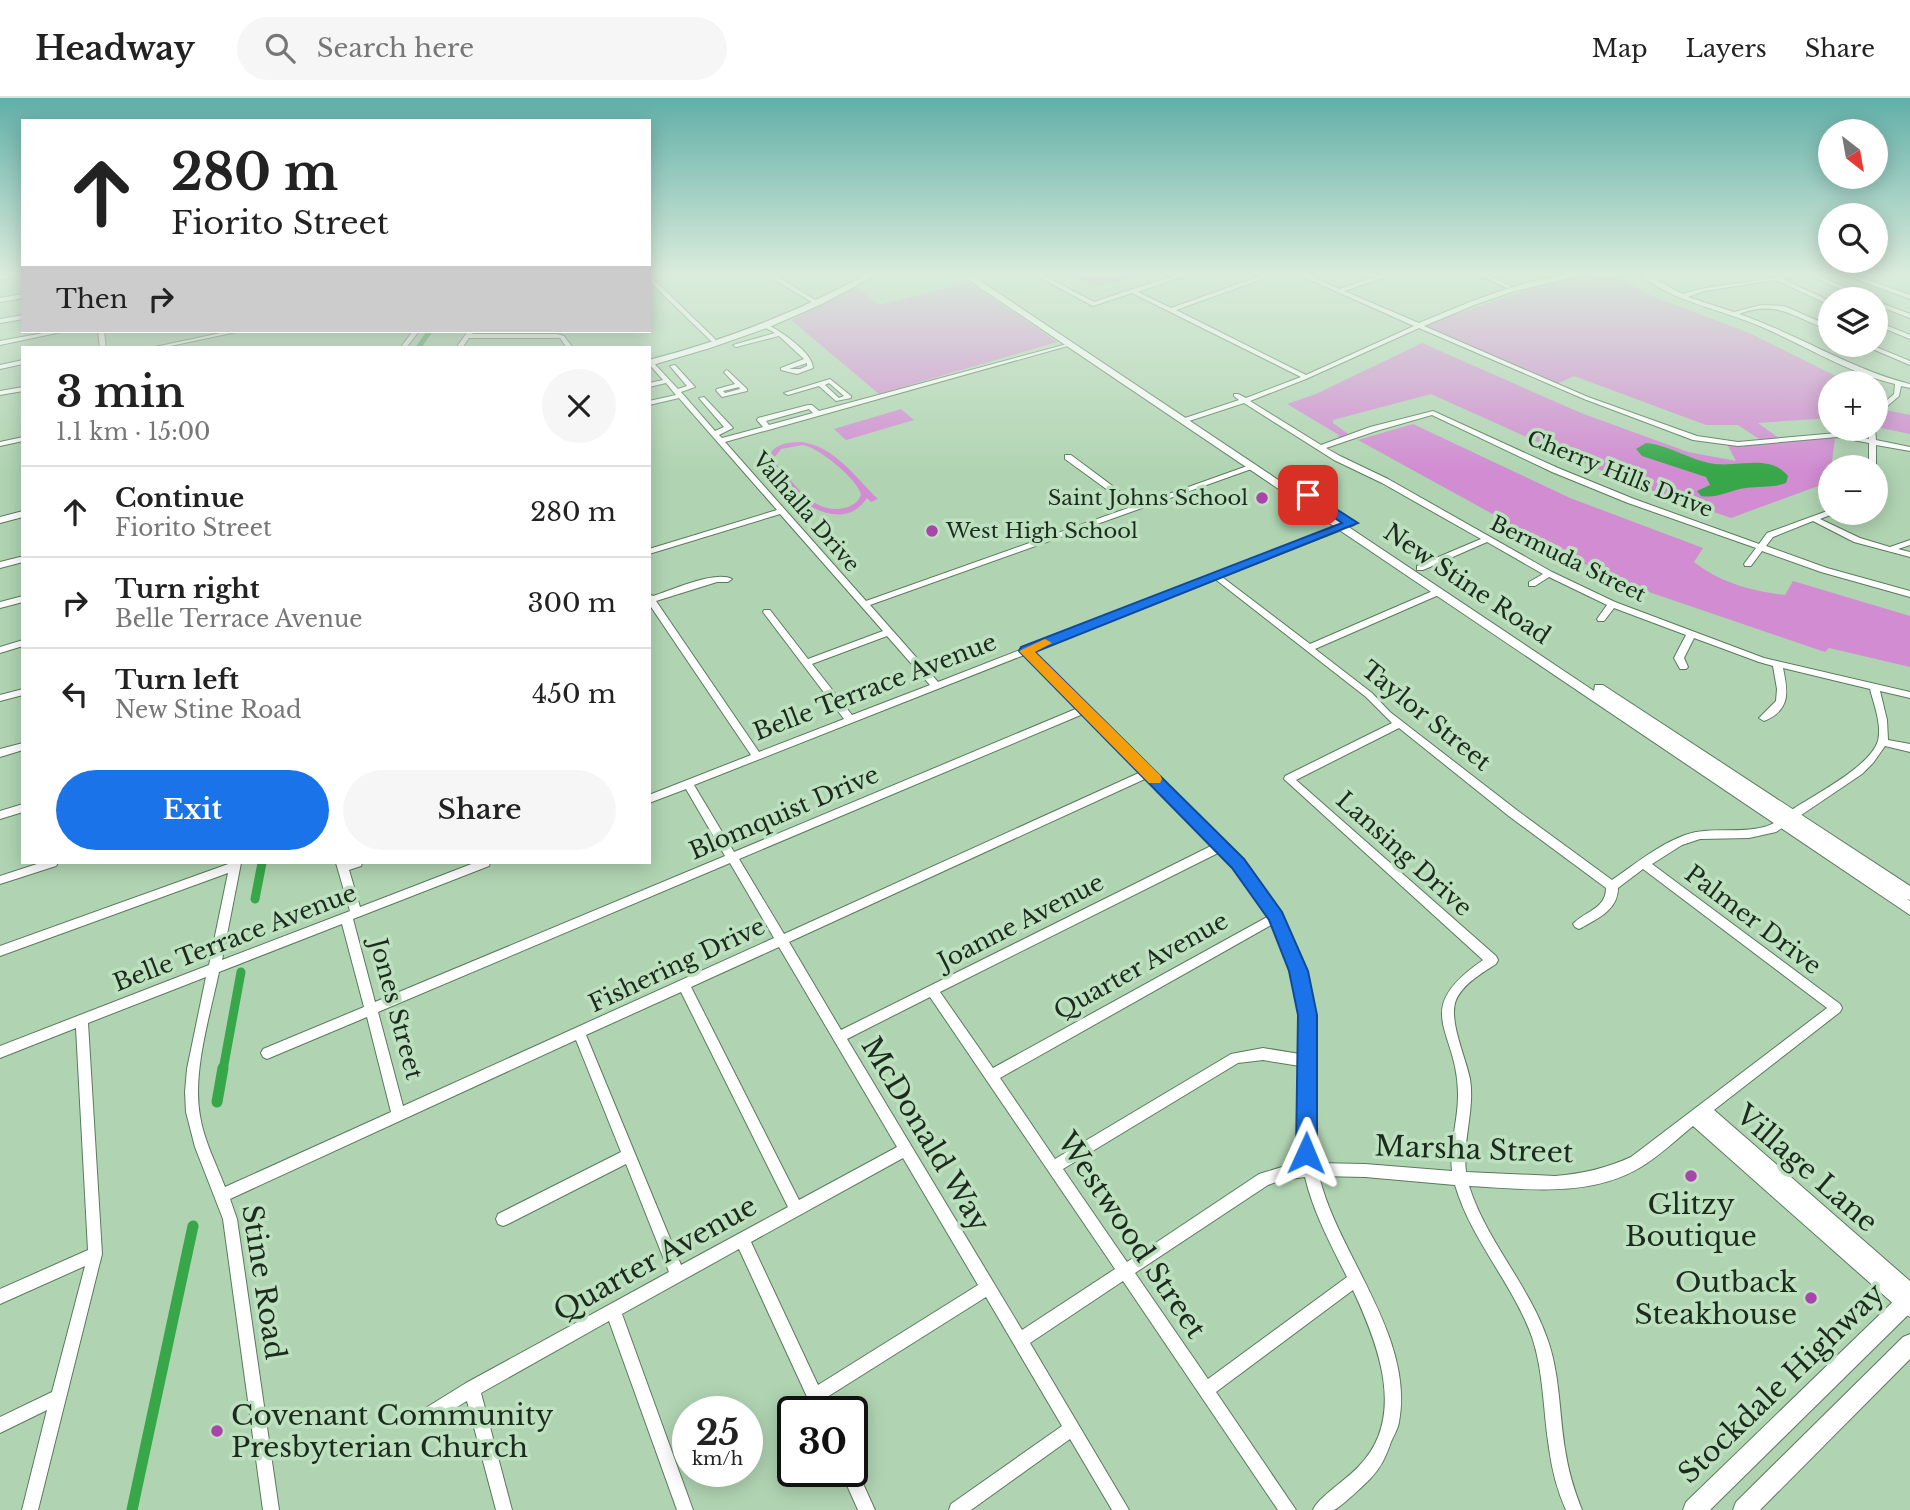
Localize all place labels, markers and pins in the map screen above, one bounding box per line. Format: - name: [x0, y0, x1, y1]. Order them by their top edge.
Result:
- pin: [1278, 465, 1338, 525]
- place label: Saint Johns School: [1048, 485, 1248, 511]
- marker: Saint Johns School: [1254, 490, 1270, 506]
- place label: West High School: [945, 518, 1138, 544]
- marker: West High School: [924, 523, 940, 539]
- marker: Glitzy Boutique: [1683, 1168, 1699, 1184]
- place label: Glitzy Boutique: [1625, 1187, 1757, 1254]
- place label: Outback Steakhouse: [1635, 1265, 1798, 1332]
- marker: Outback Steakhouse: [1803, 1290, 1819, 1306]
- place label: Covenant Community Presbyterian Church: [231, 1398, 553, 1465]
- marker: Covenant Community Presbyterian Church: [209, 1423, 225, 1439]

